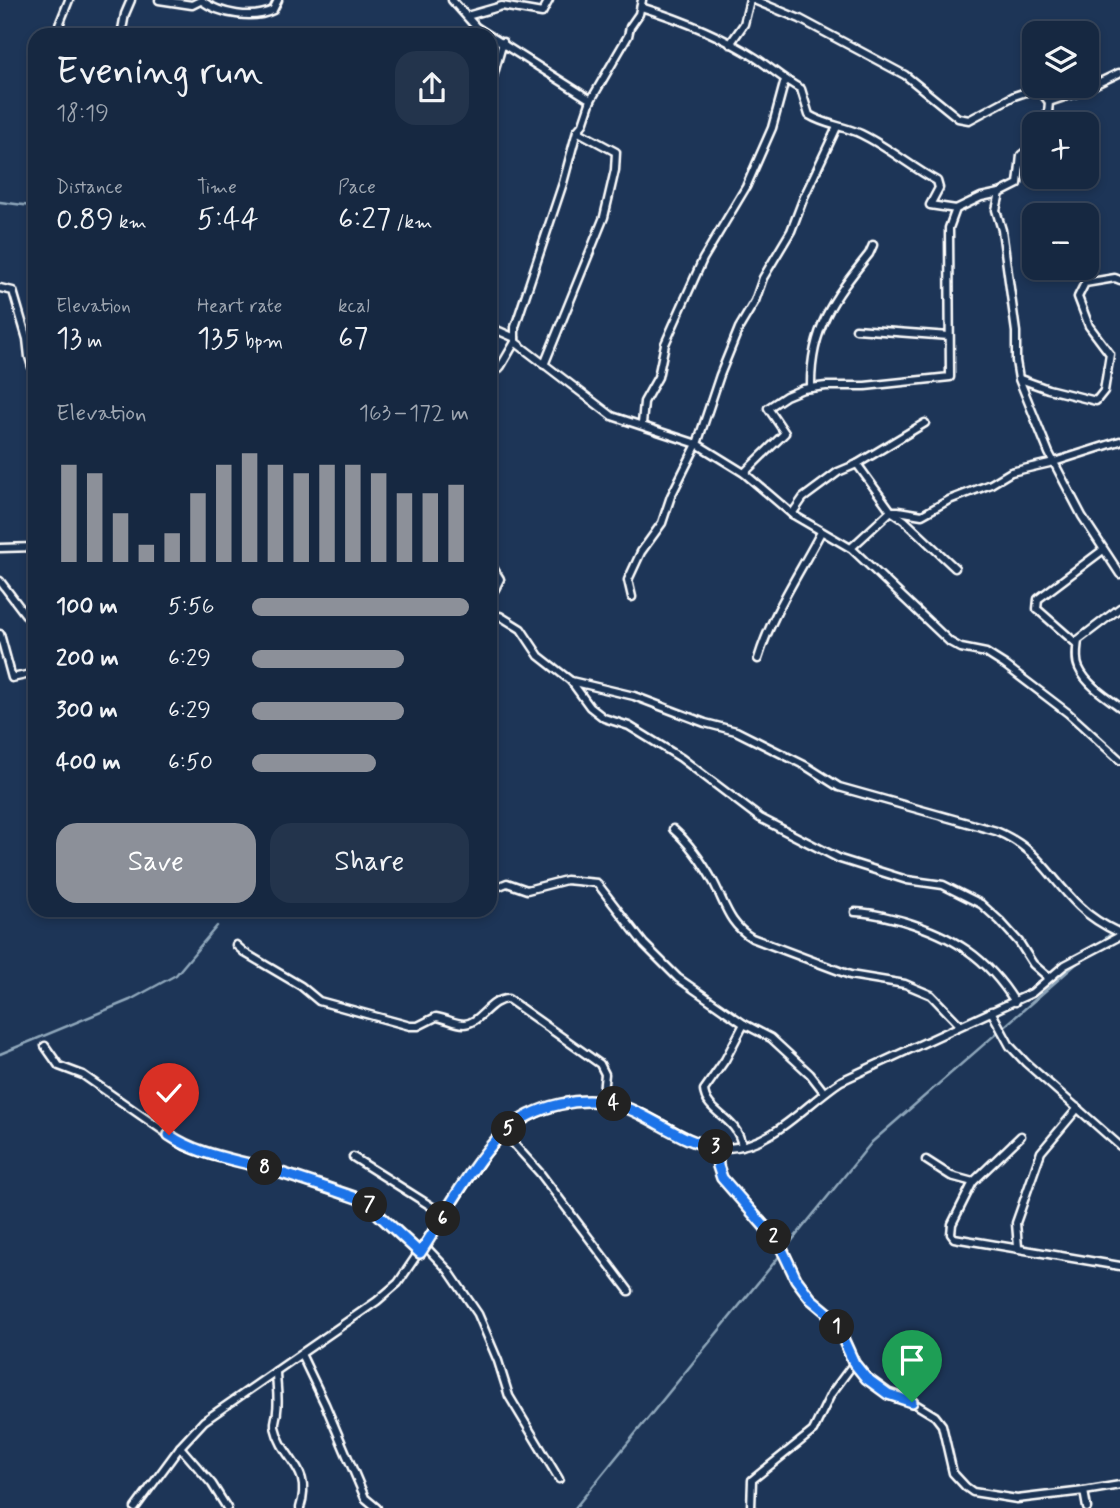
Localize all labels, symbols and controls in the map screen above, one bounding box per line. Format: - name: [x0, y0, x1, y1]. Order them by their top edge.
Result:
- map controls: [1022, 21, 1099, 280]
- button: layers: [1022, 21, 1099, 98]
- text: Evening run: [56, 48, 263, 97]
- button: share: [395, 51, 469, 125]
- text: 18:19: [56, 99, 109, 129]
- button: +: [1022, 112, 1099, 189]
- text: Distance: [56, 175, 123, 200]
- text: Time: [197, 175, 237, 200]
- text: Pace: [338, 175, 376, 200]
- text: 0.89: [56, 200, 114, 239]
- text: 5:44: [197, 200, 259, 239]
- text: 6:27: [338, 200, 391, 239]
- button: −: [1022, 203, 1099, 280]
- text: km: [114, 210, 147, 235]
- text: /km: [391, 210, 432, 235]
- text: Elevation: [56, 294, 131, 319]
- text: Heart rate: [197, 294, 282, 319]
- text: kcal: [338, 294, 370, 319]
- text: 13: [56, 319, 82, 358]
- text: 135: [197, 319, 240, 358]
- text: 67: [338, 319, 368, 358]
- text: m: [82, 329, 102, 354]
- text: bpm: [240, 329, 283, 354]
- text: Elevation: [56, 399, 147, 429]
- text: 163–172 m: [359, 399, 469, 429]
- text: 100 m: [56, 592, 118, 622]
- text: 5:56: [168, 592, 214, 622]
- text: 200 m: [56, 644, 119, 674]
- text: 6:29: [168, 644, 211, 674]
- text: 300 m: [56, 696, 118, 726]
- text: 6:29: [168, 696, 211, 726]
- text: 400 m: [56, 748, 121, 778]
- text: 6:50: [168, 748, 213, 778]
- button: Save: [56, 823, 256, 903]
- button: Share: [270, 823, 469, 903]
- pin: [139, 1063, 199, 1135]
- icon: check: [150, 1074, 188, 1112]
- pin: 4: [596, 1086, 632, 1122]
- text: 4: [608, 1091, 619, 1116]
- pin: 5: [491, 1112, 526, 1146]
- text: 5: [503, 1116, 514, 1141]
- pin: 3: [698, 1130, 734, 1164]
- text: 3: [711, 1134, 720, 1159]
- pin: 8: [247, 1150, 282, 1186]
- text: 8: [259, 1155, 270, 1180]
- pin: 7: [352, 1188, 388, 1222]
- text: 7: [364, 1192, 375, 1217]
- pin: 6: [426, 1202, 460, 1236]
- text: 6: [438, 1206, 447, 1231]
- pin: 2: [756, 1220, 792, 1254]
- text: 2: [769, 1224, 778, 1249]
- pin: 1: [820, 1310, 854, 1344]
- text: 1: [832, 1314, 841, 1339]
- pin: [882, 1330, 942, 1402]
- icon: arrive: [893, 1341, 931, 1379]

